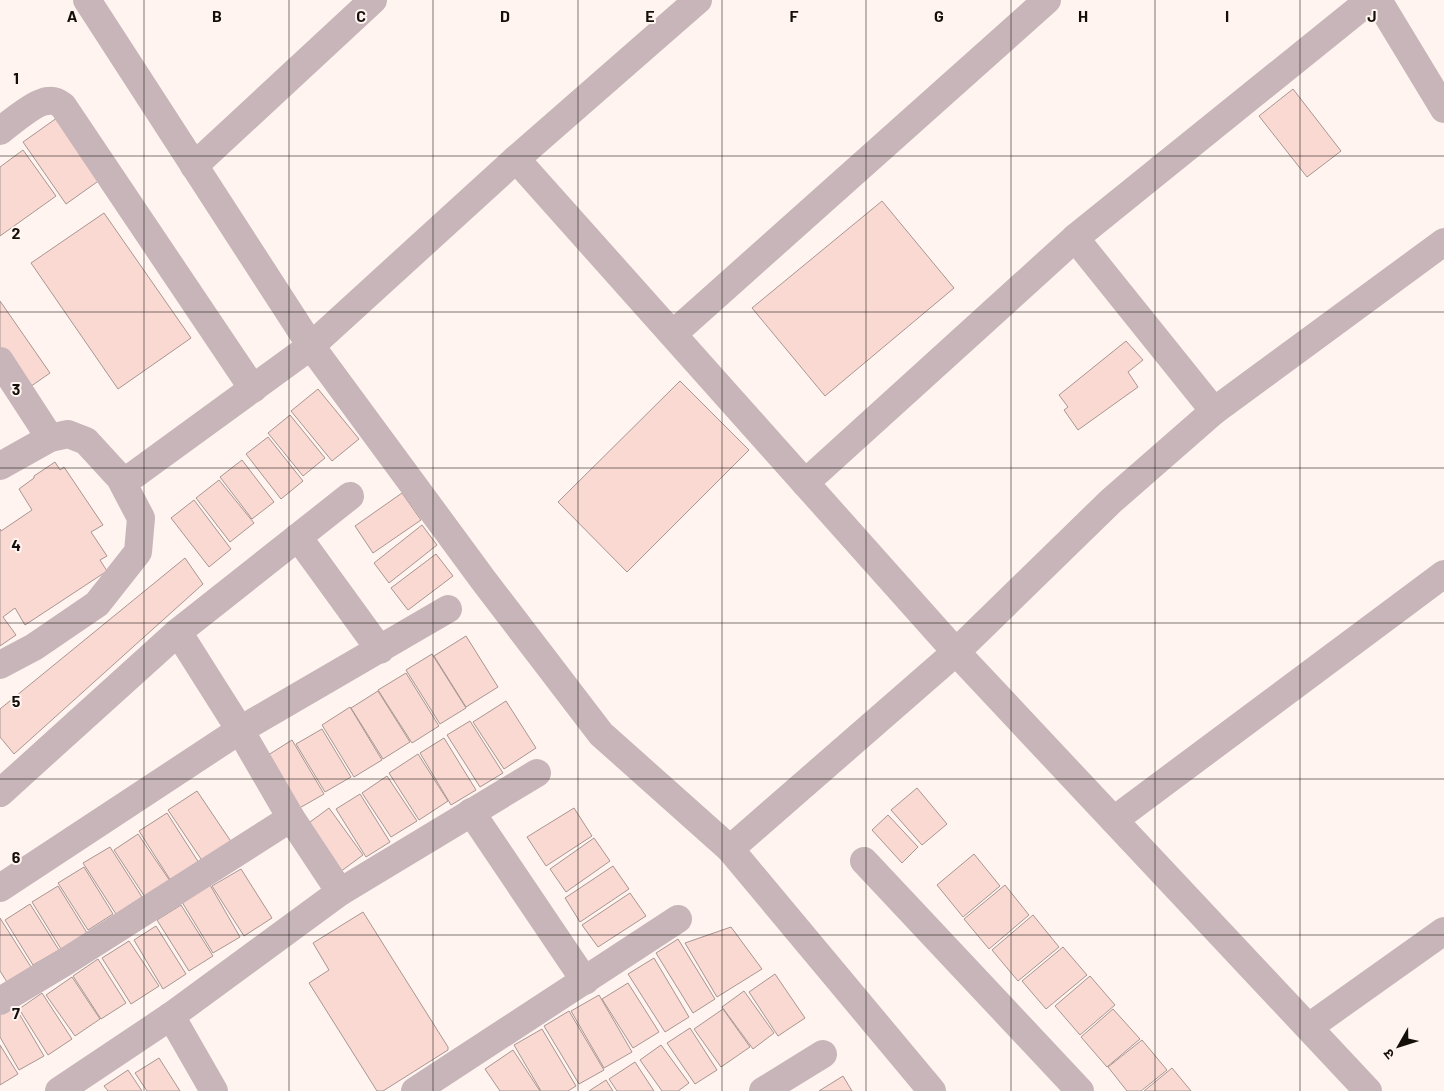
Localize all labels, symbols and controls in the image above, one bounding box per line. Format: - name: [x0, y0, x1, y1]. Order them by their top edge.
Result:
- text: A: [67, 6, 78, 25]
- text: B: [212, 6, 222, 25]
- text: C: [356, 6, 366, 25]
- text: D: [500, 6, 510, 25]
- text: E: [645, 6, 655, 25]
- text: F: [790, 6, 799, 25]
- text: G: [934, 6, 944, 25]
- text: H: [1078, 6, 1088, 25]
- text: I: [1225, 6, 1229, 25]
- text: J: [1367, 6, 1377, 25]
- text: 1: [13, 68, 19, 87]
- text: 2: [12, 223, 21, 242]
- text: 3: [12, 379, 20, 398]
- text: 4: [11, 535, 21, 554]
- text: 5: [12, 691, 21, 710]
- text: 6: [12, 847, 21, 866]
- text: 7: [12, 1003, 20, 1022]
- north arrow: [1374, 1021, 1424, 1071]
- text: उ: [1379, 1045, 1398, 1063]

